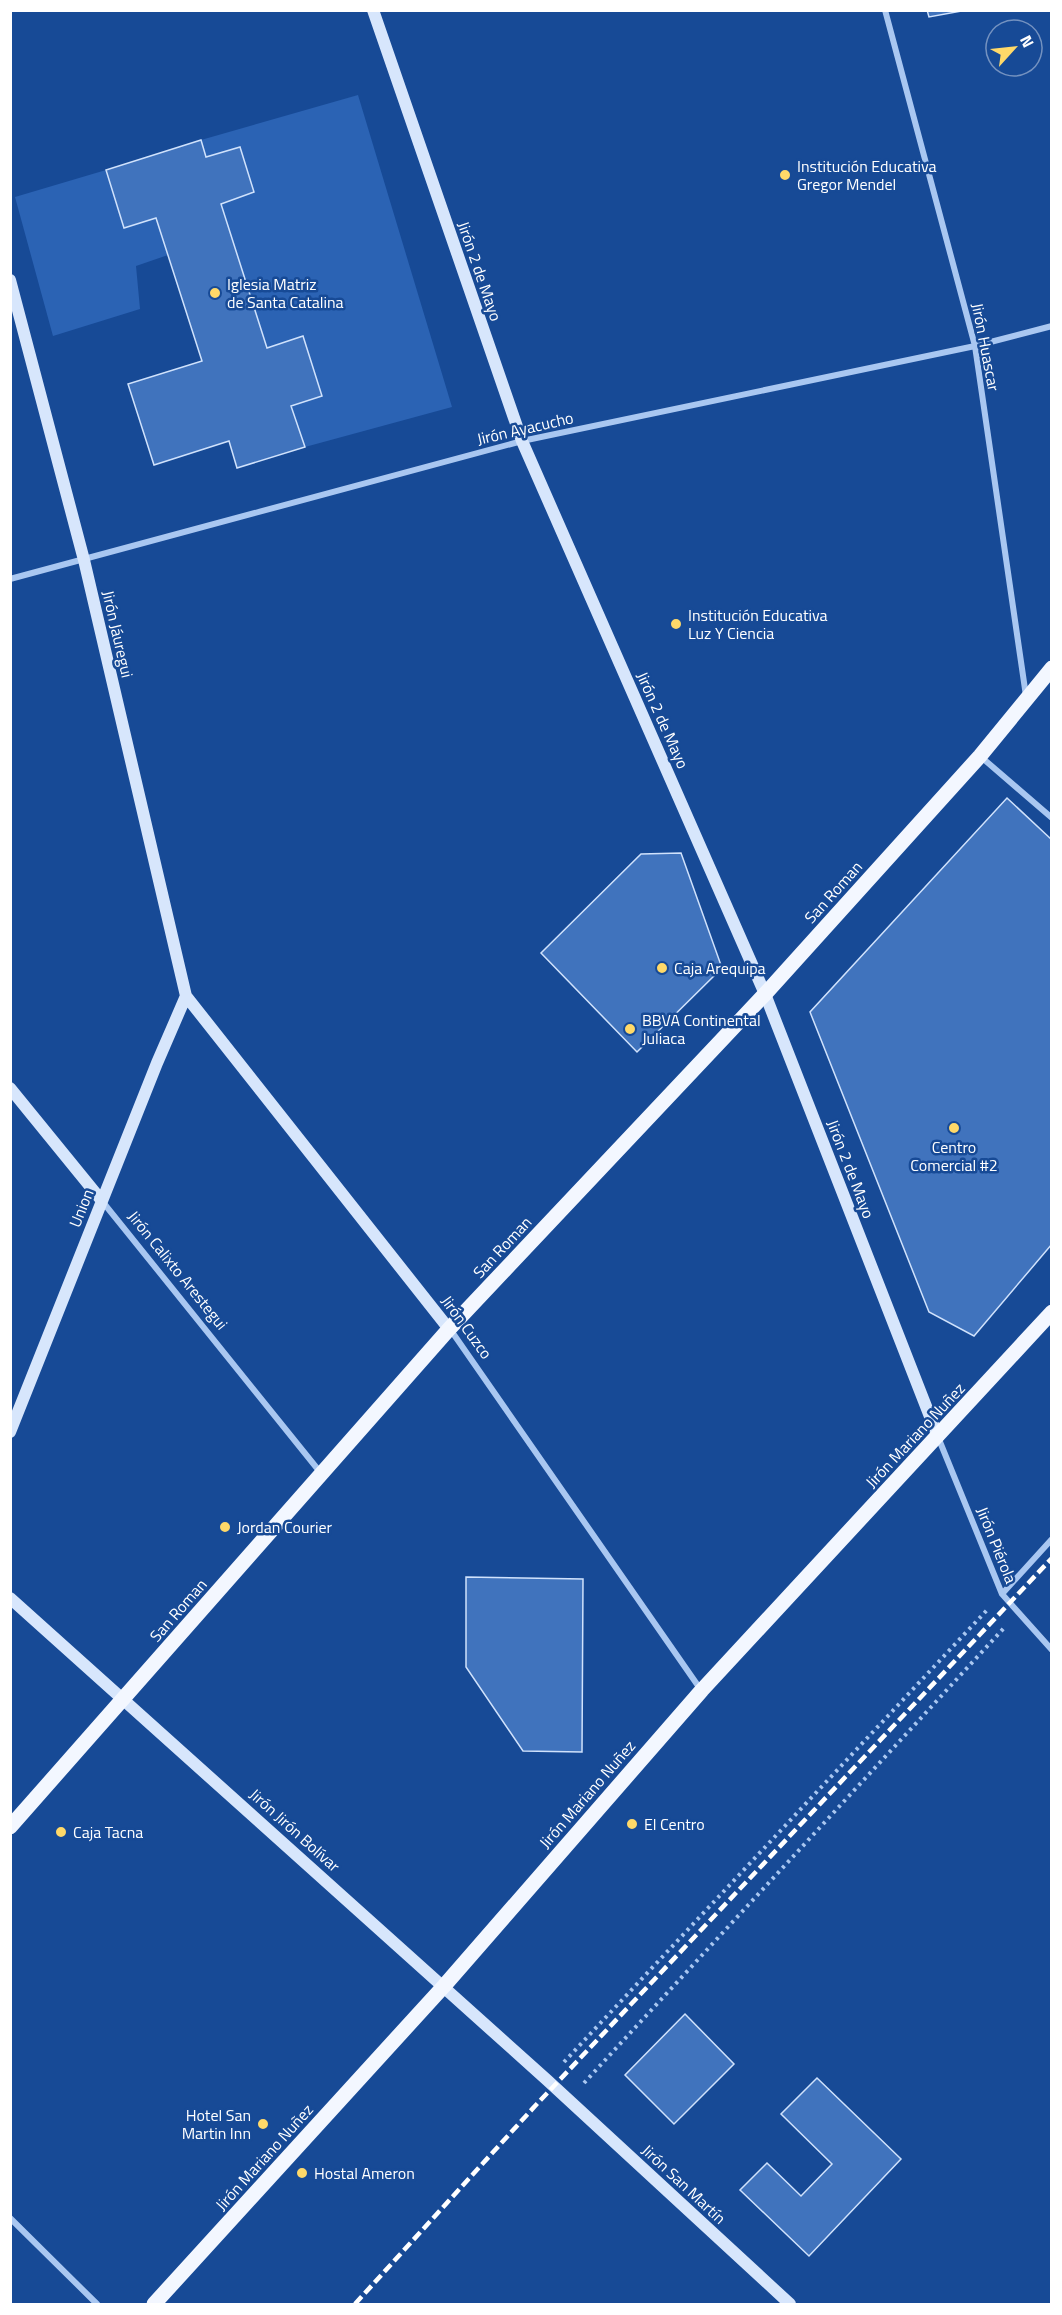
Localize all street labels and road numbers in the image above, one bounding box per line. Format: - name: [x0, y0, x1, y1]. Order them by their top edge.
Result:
- street label: Jirón 2 de Mayo: [452, 218, 508, 324]
- street label: Jirón Huascar: [966, 301, 1006, 394]
- street label: Jirón Ayacucho: [474, 405, 576, 451]
- street label: Jirón Jáuregui: [96, 588, 140, 680]
- street label: Jirón 2 de Mayo: [631, 668, 695, 772]
- street label: San Roman: [798, 855, 868, 929]
- street label: Jirón 2 de Mayo: [821, 1116, 881, 1222]
- street label: Union: [62, 1185, 100, 1231]
- street label: Jirón Calixto Arestegui: [122, 1205, 234, 1335]
- street label: San Roman: [467, 1211, 537, 1283]
- street label: Jirón Cuzco: [436, 1290, 498, 1364]
- street label: Jirón Mariano Nuñez: [860, 1377, 970, 1493]
- street label: Jirón Piérola: [971, 1503, 1023, 1587]
- street label: San Roman: [144, 1573, 212, 1647]
- street label: Jirón Mariano Nuñez: [533, 1735, 641, 1853]
- street label: Jirón Jirón Bolívar: [244, 1783, 346, 1878]
- street label: Jirón Mariano Nuñez: [209, 2098, 319, 2216]
- street label: Jirón San Martín: [636, 2139, 732, 2229]

